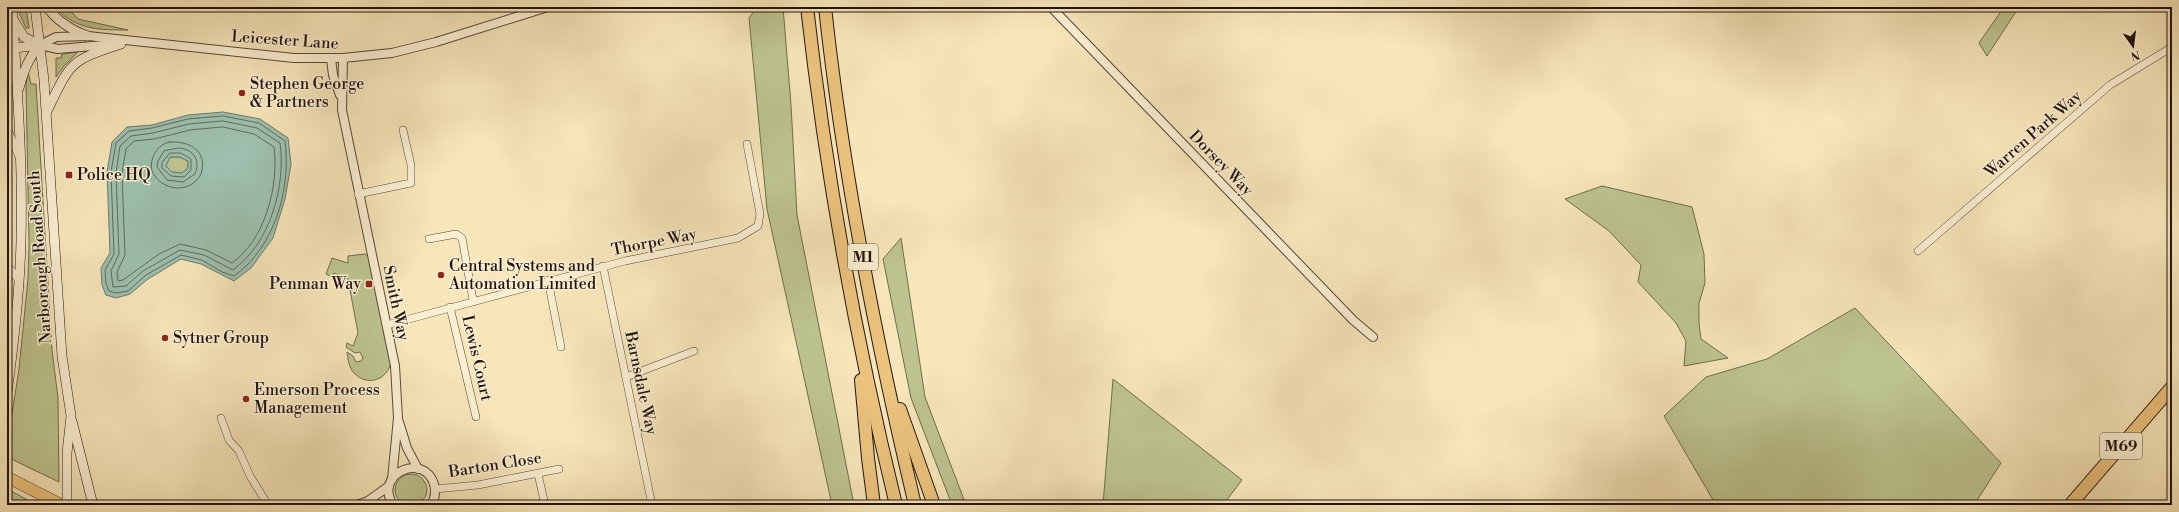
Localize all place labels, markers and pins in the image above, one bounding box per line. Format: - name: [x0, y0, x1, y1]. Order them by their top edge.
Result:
- place label: Stephen George & Partners: [250, 74, 364, 112]
- marker: Stephen George & Partners: [237, 88, 247, 98]
- place label: Police HQ: [77, 165, 151, 185]
- marker: Police HQ: [64, 170, 74, 180]
- place label: Central Systems and Automation Limited: [448, 256, 596, 294]
- marker: Central Systems and Automation Limited: [436, 270, 446, 280]
- place label: Penman Way: [269, 274, 361, 294]
- marker: Penman Way: [364, 279, 374, 289]
- place label: Sytner Group: [173, 328, 269, 348]
- marker: Sytner Group: [160, 333, 170, 343]
- place label: Emerson Process Management: [254, 380, 380, 418]
- marker: Emerson Process Management: [241, 394, 251, 404]

